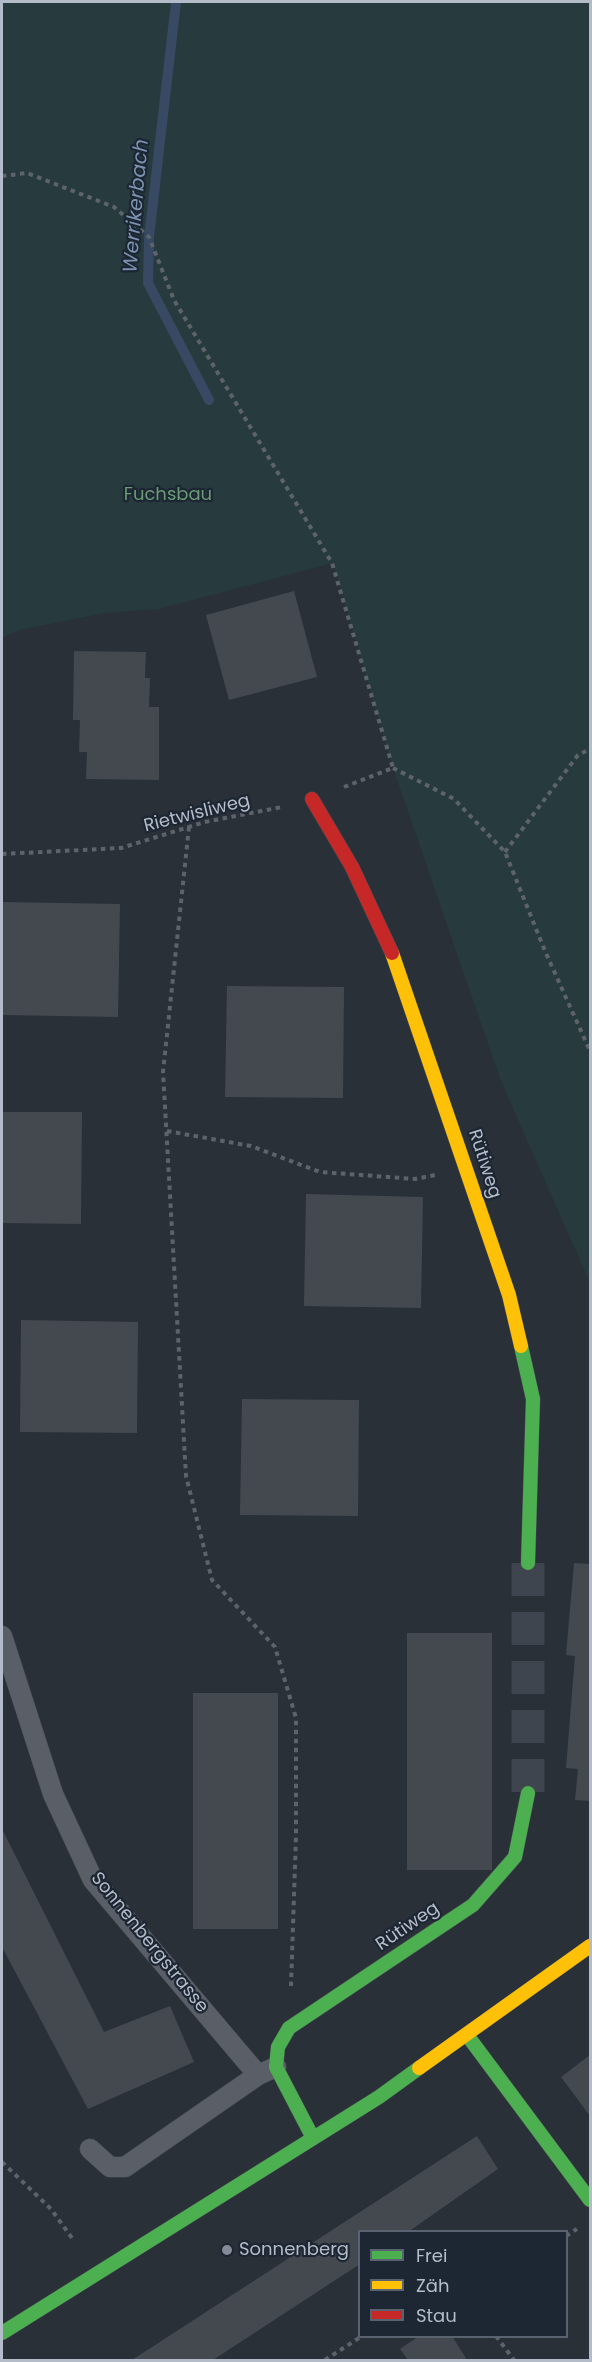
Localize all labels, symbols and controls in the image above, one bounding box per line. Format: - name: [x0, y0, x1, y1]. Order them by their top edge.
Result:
- water label: Werrikerbach: [119, 138, 155, 274]
- park label: Fuchsbau: [124, 484, 212, 506]
- street label: Rietwisliweg: [142, 790, 252, 838]
- street label: Rütiweg: [463, 1127, 505, 1201]
- street label: Sonnenbergstrasse: [86, 1868, 212, 2018]
- street label: Rütiweg: [372, 1898, 444, 1956]
- legend: [358, 2230, 568, 2338]
- place label: Sonnenberg: [239, 2239, 349, 2261]
- marker: Sonnenberg: [220, 2243, 234, 2257]
- text: Frei: [416, 2243, 447, 2268]
- text: Zäh: [416, 2273, 449, 2298]
- text: Stau: [416, 2303, 457, 2328]

